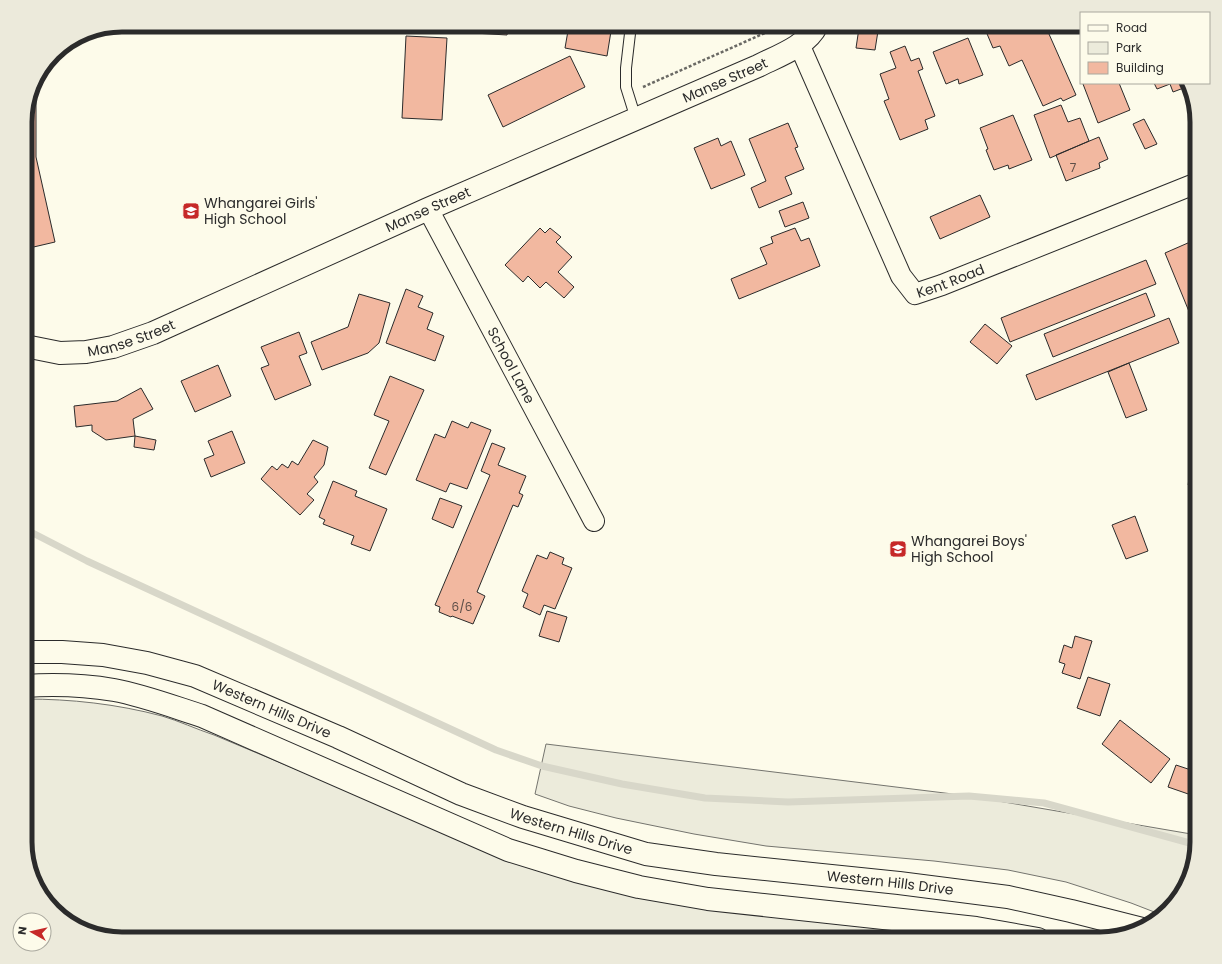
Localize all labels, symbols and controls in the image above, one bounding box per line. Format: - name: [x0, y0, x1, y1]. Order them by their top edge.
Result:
- legend: [1080, 12, 1210, 84]
- text: Road: [1116, 19, 1147, 36]
- text: Park: [1116, 39, 1143, 56]
- street label: Manse Street: [679, 53, 771, 108]
- text: Building: [1116, 59, 1164, 76]
- house number: 7: [1070, 159, 1077, 176]
- street label: Manse Street: [382, 182, 474, 237]
- place label: Whangarei Girls' High School: [204, 193, 318, 229]
- school or university icon: Whangarei Girls' High School: [181, 201, 201, 221]
- street label: Kent Road: [914, 259, 987, 303]
- street label: Manse Street: [86, 314, 178, 362]
- street label: School Lane: [483, 323, 540, 407]
- place label: Whangarei Boys' High School: [911, 531, 1027, 567]
- school or university icon: Whangarei Boys' High School: [888, 539, 908, 559]
- house number: 6/6: [452, 598, 472, 615]
- street label: Western Hills Drive: [209, 674, 335, 743]
- street label: Western Hills Drive: [507, 803, 635, 860]
- street label: Western Hills Drive: [826, 866, 955, 900]
- north arrow: [12, 912, 52, 952]
- text: N: [14, 925, 31, 936]

